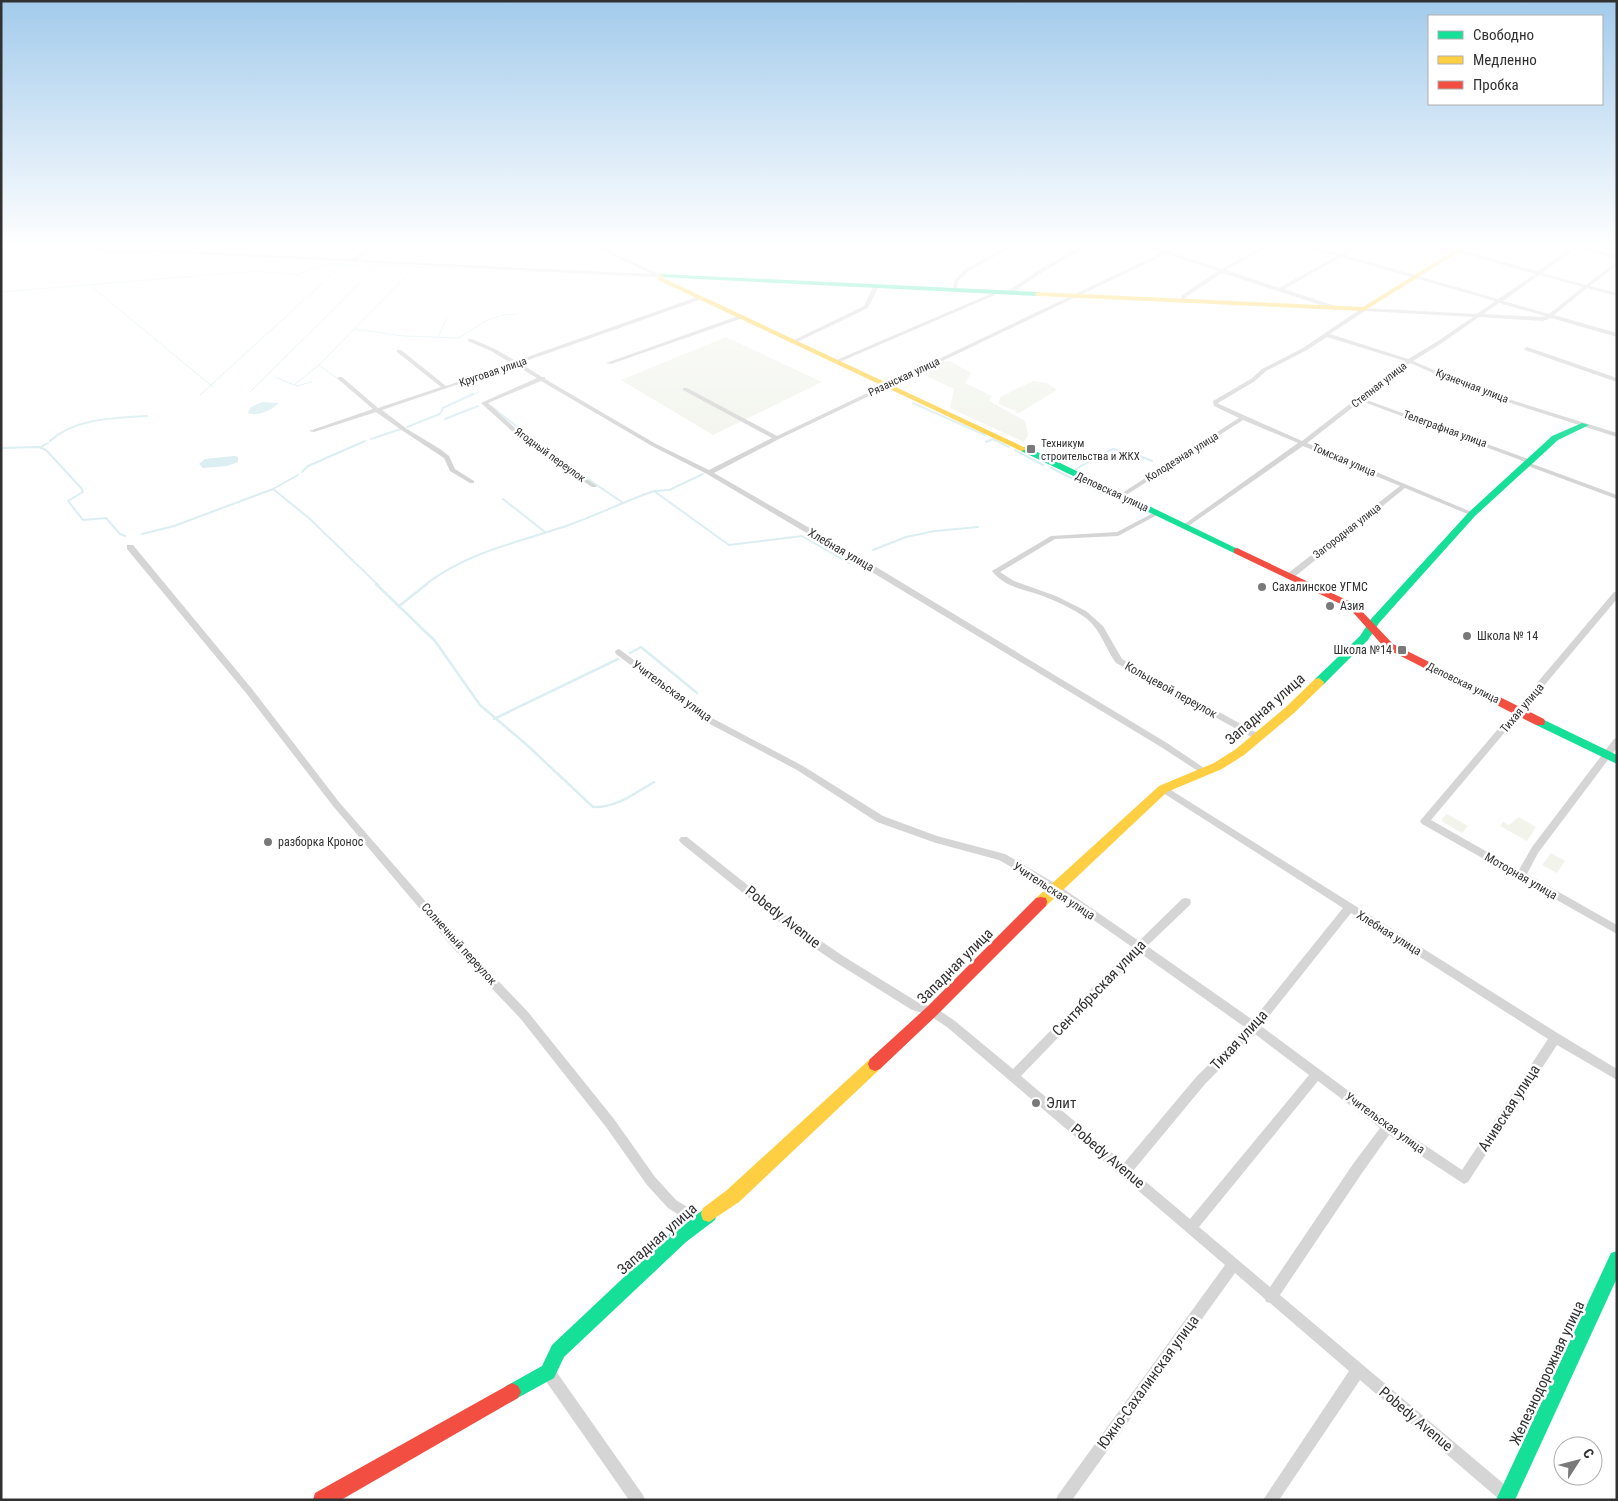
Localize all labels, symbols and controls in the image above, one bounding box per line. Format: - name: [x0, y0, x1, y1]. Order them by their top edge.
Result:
- legend: [1428, 15, 1603, 105]
- text: Свободно: [1473, 26, 1534, 44]
- text: Медленно: [1473, 51, 1537, 69]
- text: Пробка: [1473, 76, 1519, 94]
- street label: Круговая улица: [457, 354, 529, 390]
- street label: Рязанская улица: [866, 355, 942, 399]
- street label: Степная улица: [1349, 359, 1409, 411]
- street label: Кузнечная улица: [1434, 366, 1510, 406]
- street label: Телеграфная улица: [1401, 408, 1489, 450]
- street label: Ягодный переулок: [512, 425, 589, 485]
- street label: Колодезная улица: [1143, 429, 1221, 485]
- place label: Техникум строительства и ЖКХ: [1041, 437, 1140, 463]
- street label: Томская улица: [1310, 441, 1378, 479]
- marker: Техникум строительства и ЖКХ: [1025, 443, 1037, 455]
- street label: Деповская улица: [1073, 469, 1151, 515]
- street label: Загородная улица: [1311, 501, 1383, 561]
- street label: Хлебная улица: [806, 526, 877, 575]
- place label: Сахалинское УГМС: [1272, 580, 1368, 594]
- marker: Сахалинское УГМС: [1256, 581, 1268, 593]
- place label: Азия: [1340, 599, 1364, 613]
- marker: Азия: [1324, 600, 1336, 612]
- place label: Школа № 14: [1477, 629, 1538, 643]
- marker: Школа № 14: [1461, 630, 1473, 642]
- place label: Школа №14: [1334, 643, 1392, 657]
- marker: Школа №14: [1396, 644, 1408, 656]
- street label: Учительская улица: [629, 657, 715, 725]
- street label: Кольцевой переулок: [1123, 659, 1220, 721]
- street label: Деповская улица: [1425, 660, 1501, 706]
- street label: Западная улица: [1222, 670, 1308, 748]
- street label: Тихая улица: [1497, 680, 1547, 736]
- place label: разборка Кронос: [278, 835, 364, 849]
- marker: разборка Кронос: [262, 836, 274, 848]
- street label: Моторная улица: [1482, 850, 1560, 902]
- street label: Учительская улица: [1010, 859, 1098, 923]
- street label: Pobedy Avenue: [742, 882, 824, 952]
- street label: Солнечный переулок: [419, 900, 500, 988]
- street label: Хлебная улица: [1354, 908, 1424, 959]
- street label: Западная улица: [913, 924, 997, 1008]
- street label: Сентябрьская улица: [1048, 936, 1150, 1040]
- street label: Тихая улица: [1207, 1006, 1271, 1074]
- street label: Анивская улица: [1474, 1061, 1544, 1155]
- street label: Учительская улица: [1342, 1089, 1428, 1157]
- place label: Элит: [1046, 1094, 1076, 1112]
- marker: Элит: [1030, 1097, 1042, 1109]
- street label: Pobedy Avenue: [1068, 1120, 1148, 1192]
- street label: Западная улица: [614, 1200, 700, 1278]
- street label: Железнодорожная улица: [1506, 1298, 1588, 1448]
- street label: Южно-Сахалинская улица: [1093, 1312, 1203, 1452]
- street label: Pobedy Avenue: [1376, 1383, 1456, 1455]
- north arrow: [1553, 1436, 1603, 1486]
- text: С: [1580, 1445, 1597, 1461]

